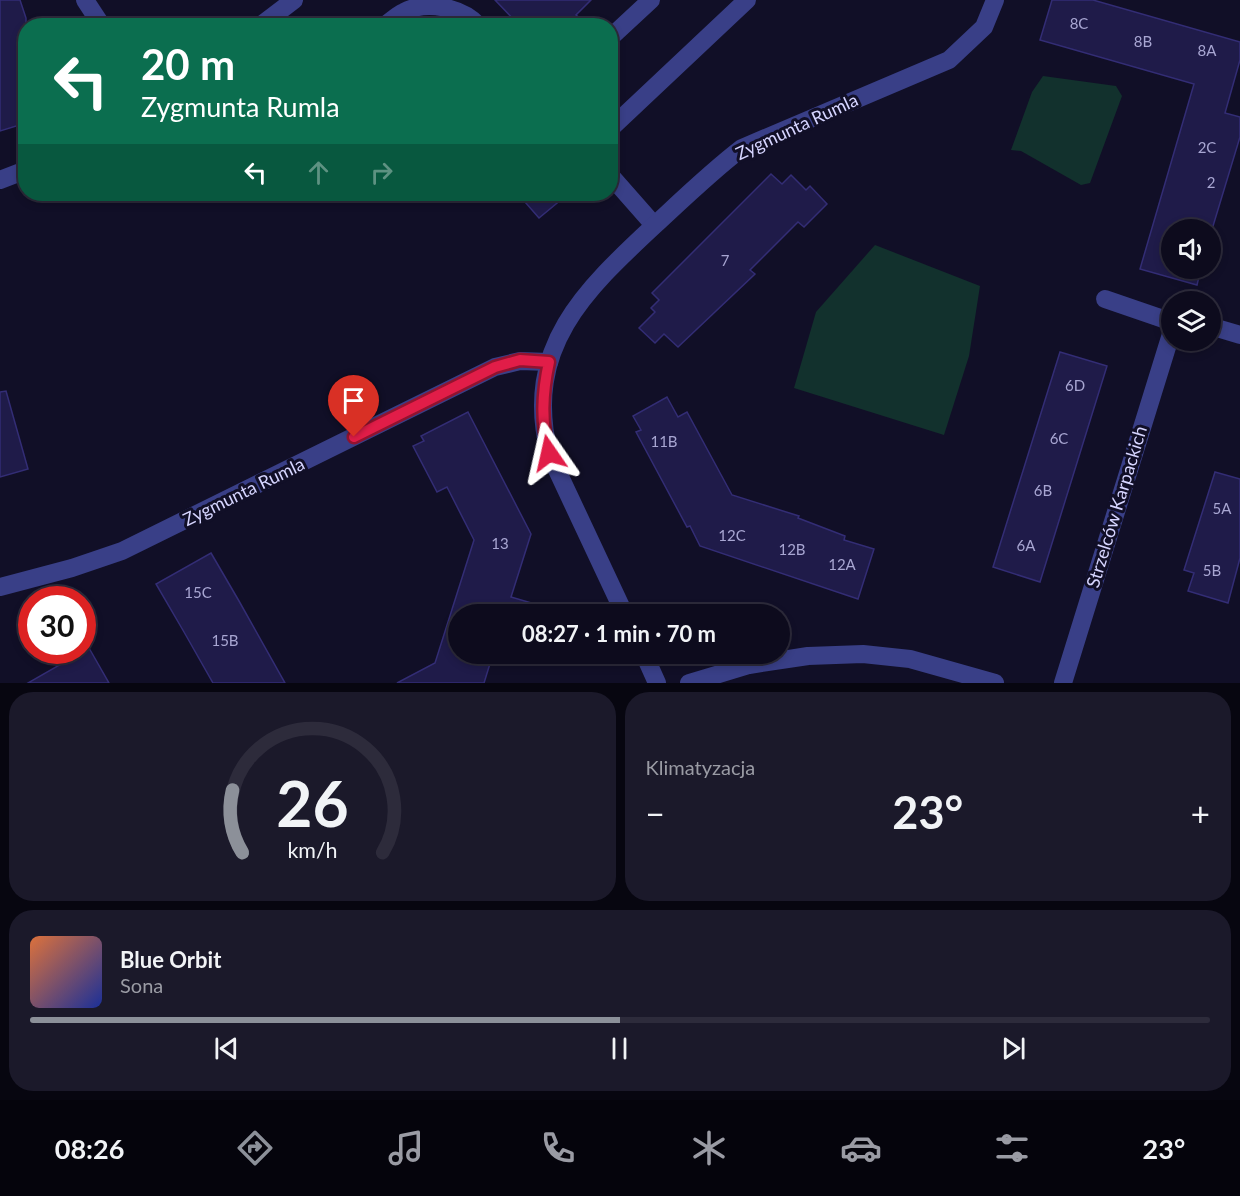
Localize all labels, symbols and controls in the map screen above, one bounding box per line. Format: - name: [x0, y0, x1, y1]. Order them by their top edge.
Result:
- house number: 8C: [1070, 14, 1088, 32]
- house number: 8B: [1134, 32, 1152, 50]
- text: 20 m: [141, 39, 235, 89]
- house number: 8A: [1198, 41, 1217, 59]
- icon: left: [42, 42, 120, 120]
- street label: Zygmunta Rumla: [732, 88, 861, 164]
- text: Zygmunta Rumla: [141, 90, 340, 123]
- house number: 2C: [1198, 138, 1216, 156]
- icon: left: [239, 156, 272, 189]
- icon: ahead: [302, 156, 335, 189]
- icon: right: [365, 156, 398, 189]
- house number: 2: [1207, 173, 1215, 191]
- map controls: [1161, 219, 1221, 351]
- button: sound: [1161, 219, 1221, 279]
- house number: 7: [721, 251, 730, 269]
- button: layers: [1161, 291, 1221, 351]
- pin: [328, 375, 379, 437]
- house number: 6D: [1065, 376, 1085, 394]
- icon: arrive: [337, 384, 370, 417]
- position arrow: [517, 421, 581, 485]
- street label: Strzelców Karpackich: [1081, 423, 1151, 590]
- house number: 6C: [1050, 429, 1068, 447]
- house number: 11B: [650, 432, 678, 450]
- street label: Zygmunta Rumla: [179, 452, 308, 530]
- house number: 6B: [1034, 481, 1052, 499]
- house number: 5A: [1213, 499, 1232, 517]
- house number: 12C: [718, 526, 746, 544]
- house number: 13: [491, 534, 509, 552]
- house number: 6A: [1017, 536, 1036, 554]
- house number: 12B: [778, 540, 806, 558]
- house number: 12A: [828, 555, 857, 573]
- house number: 5B: [1203, 561, 1221, 579]
- house number: 15C: [184, 583, 212, 601]
- speed limit sign: 30: [18, 586, 96, 664]
- text: 08:27 · 1 min · 70 m: [522, 620, 716, 647]
- house number: 15B: [211, 631, 239, 649]
- text: Klimatyzacja: [646, 755, 755, 779]
- text: 26: [276, 765, 348, 840]
- text: 23°: [892, 785, 963, 839]
- text: −: [646, 793, 665, 833]
- text: +: [1191, 793, 1210, 833]
- text: km/h: [287, 838, 337, 864]
- text: Blue Orbit: [120, 946, 221, 973]
- text: Sona: [120, 973, 163, 997]
- icon: previous: [210, 1032, 243, 1065]
- icon: pause: [603, 1032, 636, 1065]
- icon: next: [997, 1032, 1030, 1065]
- icon: directions: [234, 1127, 276, 1169]
- icon: music: [385, 1127, 427, 1169]
- icon: phone: [537, 1127, 579, 1169]
- icon: climate: [688, 1127, 730, 1169]
- icon: car: [840, 1127, 882, 1169]
- icon: filters: [991, 1127, 1033, 1169]
- text: 08:26: [55, 1132, 124, 1165]
- text: 23°: [1143, 1132, 1185, 1165]

